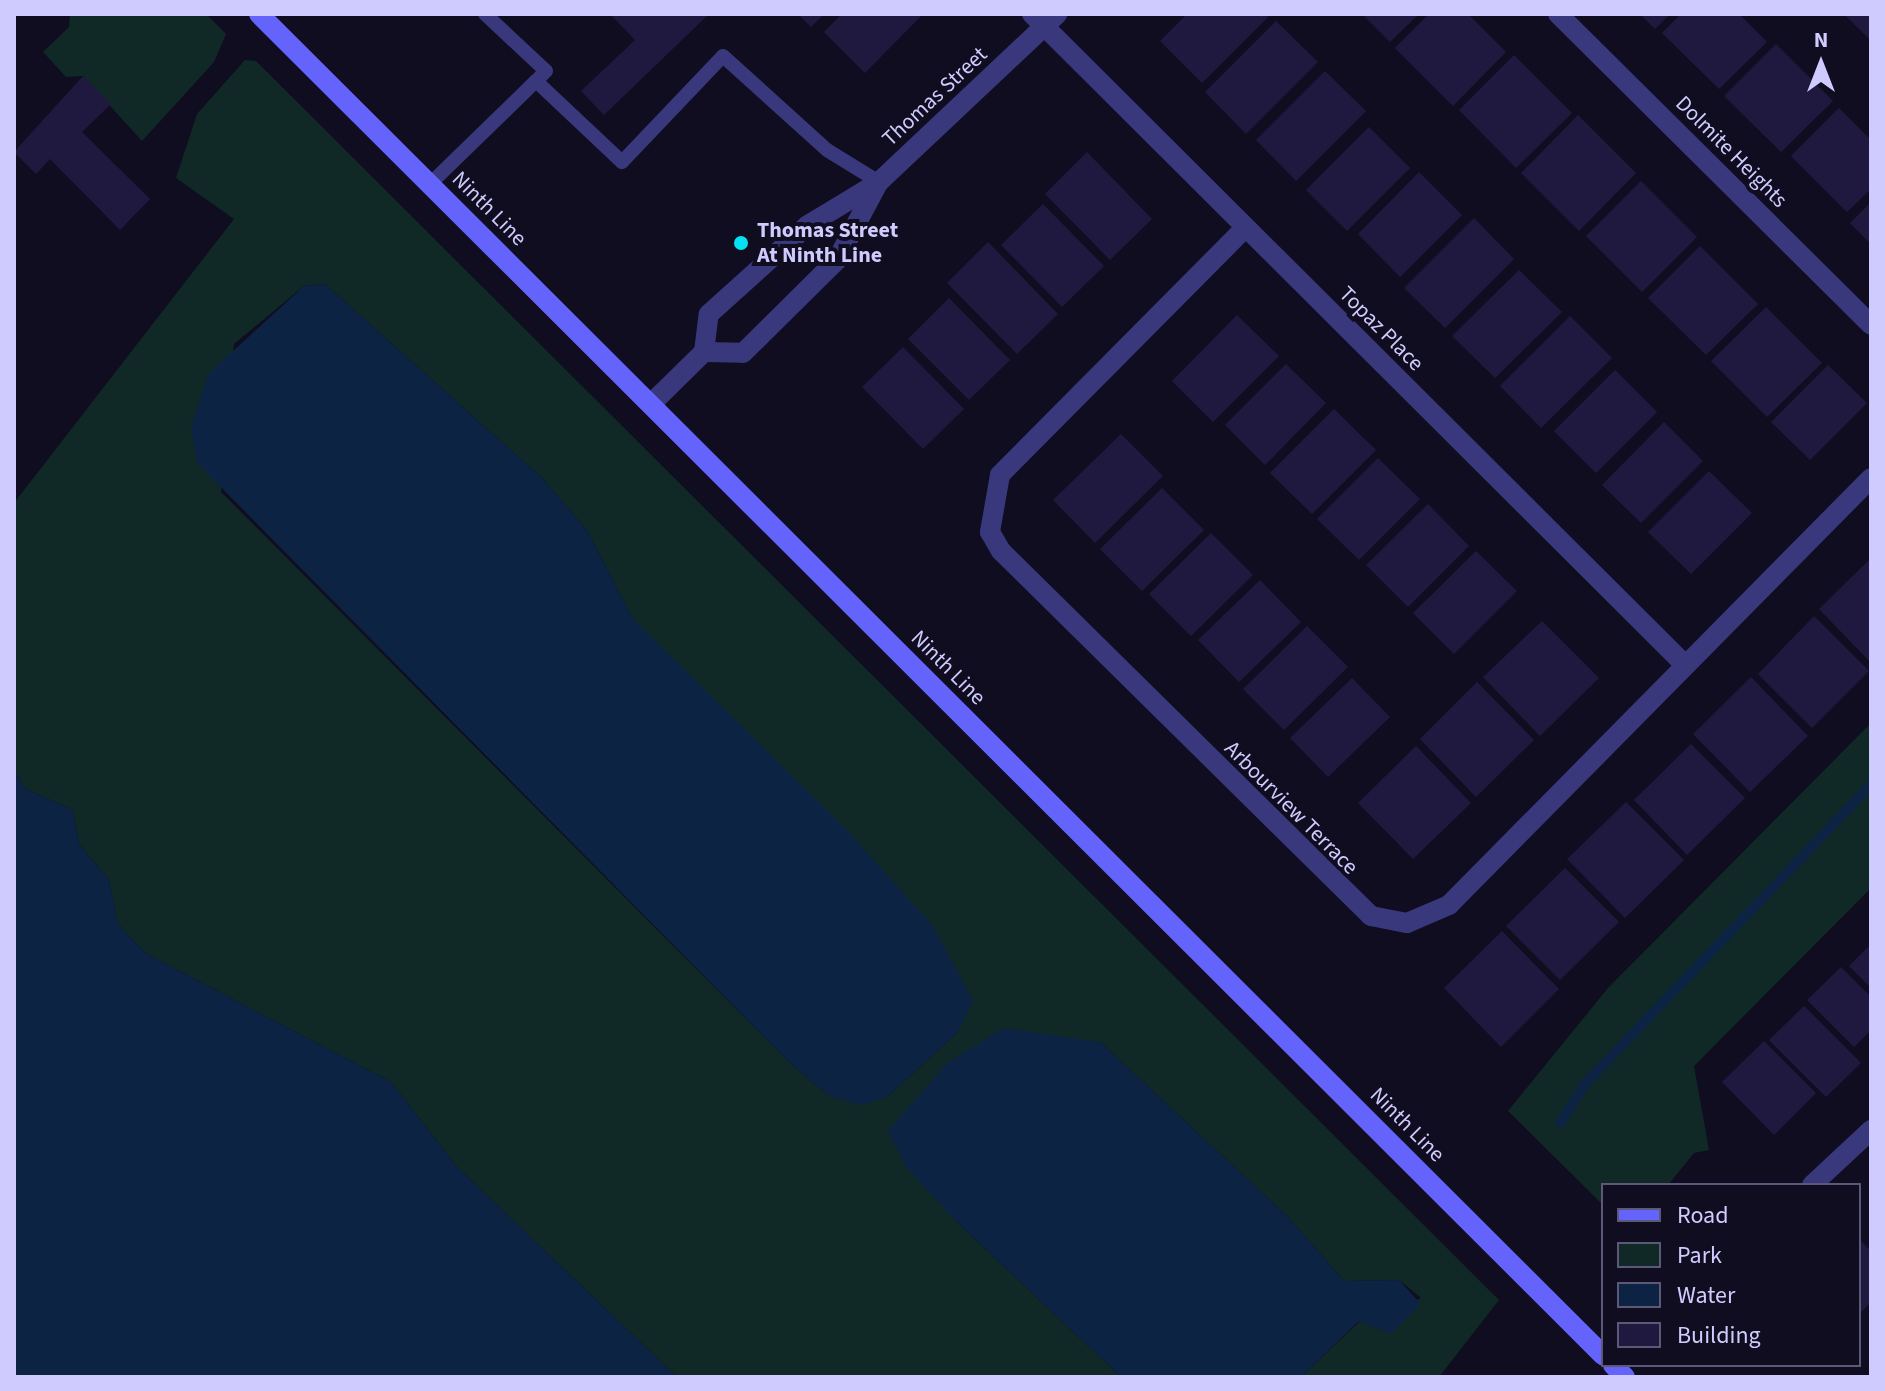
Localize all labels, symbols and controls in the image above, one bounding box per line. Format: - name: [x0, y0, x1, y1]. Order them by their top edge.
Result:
- north arrow: [1781, 24, 1861, 104]
- text: N: [1814, 24, 1828, 56]
- street label: Thomas Street: [877, 42, 993, 152]
- street label: Dolmite Heights: [1670, 91, 1792, 213]
- street label: Ninth Line: [446, 166, 532, 252]
- place label: Thomas Street At Ninth Line: [757, 217, 898, 268]
- marker: Thomas Street At Ninth Line: [732, 234, 750, 252]
- street label: Topaz Place: [1333, 281, 1429, 377]
- street label: Ninth Line: [905, 625, 991, 711]
- street label: Arbourview Terrace: [1219, 736, 1363, 880]
- street label: Ninth Line: [1364, 1082, 1450, 1168]
- legend: [1601, 1183, 1861, 1367]
- text: Road: [1677, 1198, 1729, 1233]
- text: Park: [1677, 1238, 1722, 1273]
- text: Water: [1677, 1278, 1735, 1313]
- text: Building: [1677, 1318, 1761, 1353]

